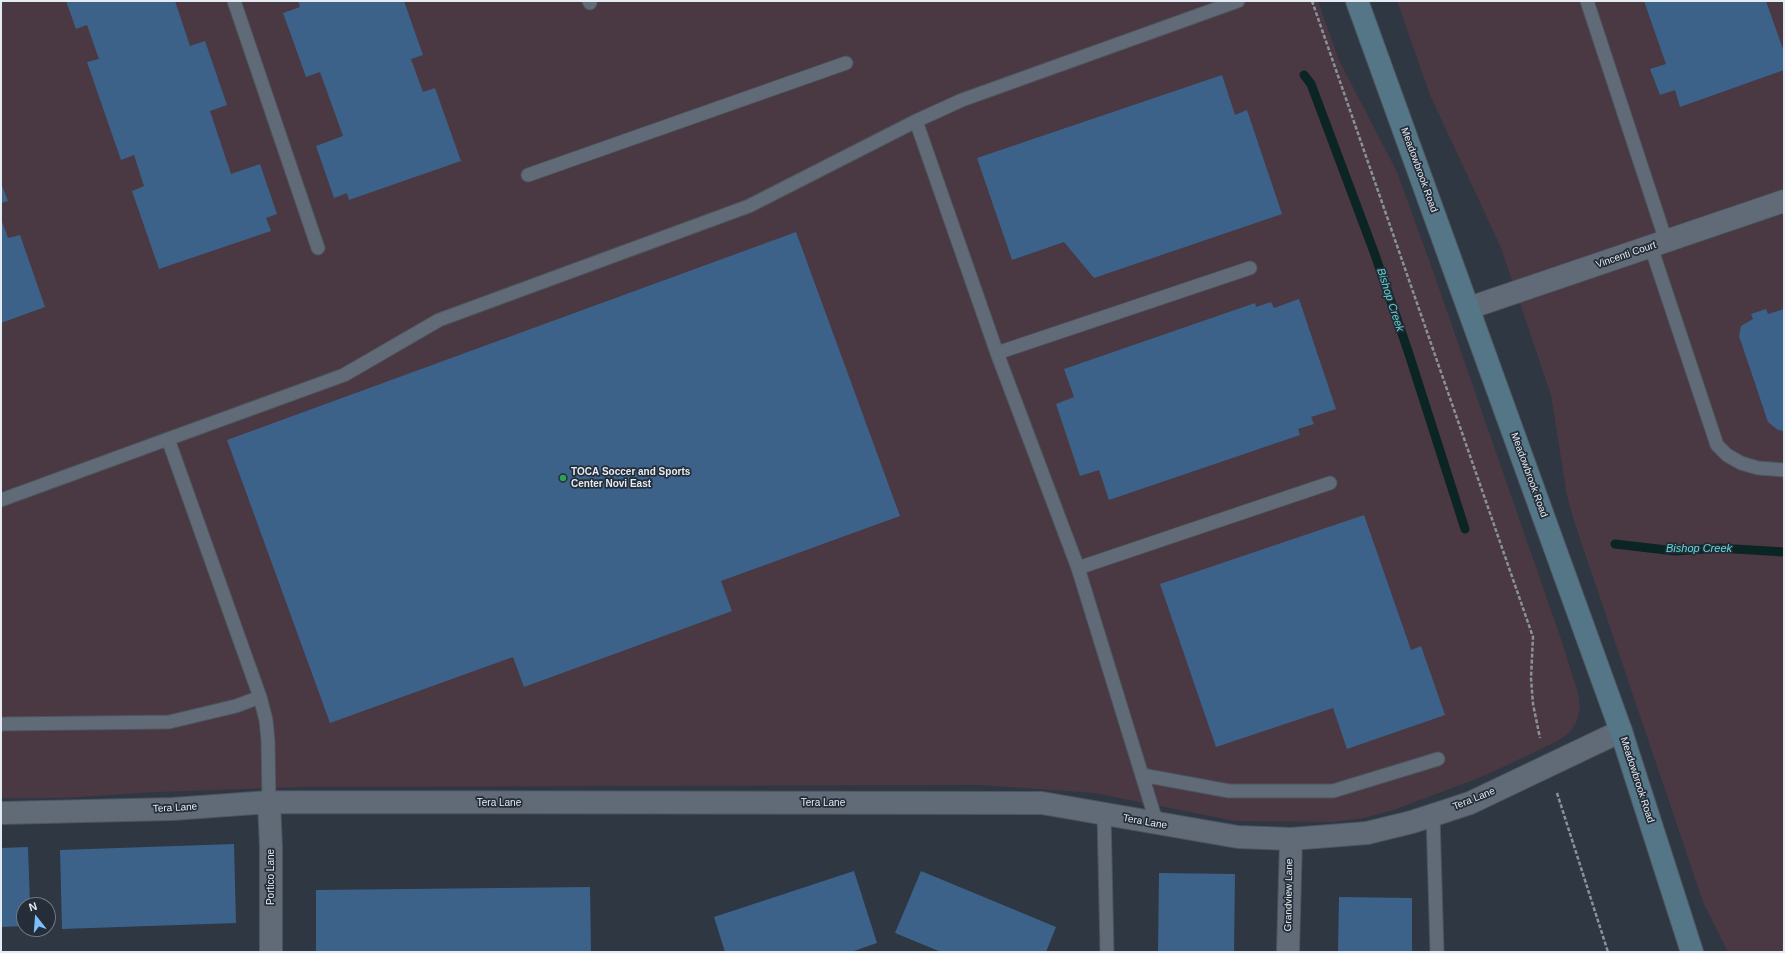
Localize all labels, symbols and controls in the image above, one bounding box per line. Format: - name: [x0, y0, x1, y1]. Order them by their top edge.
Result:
- street label: Meadowbrook Road: [1398, 126, 1440, 214]
- street label: Vincenti Court: [1594, 239, 1658, 271]
- water label: Bishop Creek: [1374, 267, 1406, 333]
- street label: Meadowbrook Road: [1508, 431, 1550, 519]
- place label: TOCA Soccer and Sports Center Novi East: [571, 466, 690, 490]
- marker: TOCA Soccer and Sports Center Novi East: [558, 473, 568, 483]
- water label: Bishop Creek: [1666, 542, 1732, 556]
- street label: Meadowbrook Road: [1617, 736, 1657, 824]
- street label: Tera Lane: [1451, 785, 1497, 813]
- street label: Tera Lane: [477, 797, 521, 809]
- street label: Tera Lane: [801, 797, 845, 809]
- street label: Tera Lane: [152, 801, 198, 815]
- street label: Tera Lane: [1122, 812, 1168, 832]
- street label: Portico Lane: [265, 849, 277, 905]
- street label: Grandview Lane: [1282, 858, 1296, 932]
- north arrow: [16, 897, 56, 937]
- text: N: [27, 900, 38, 913]

